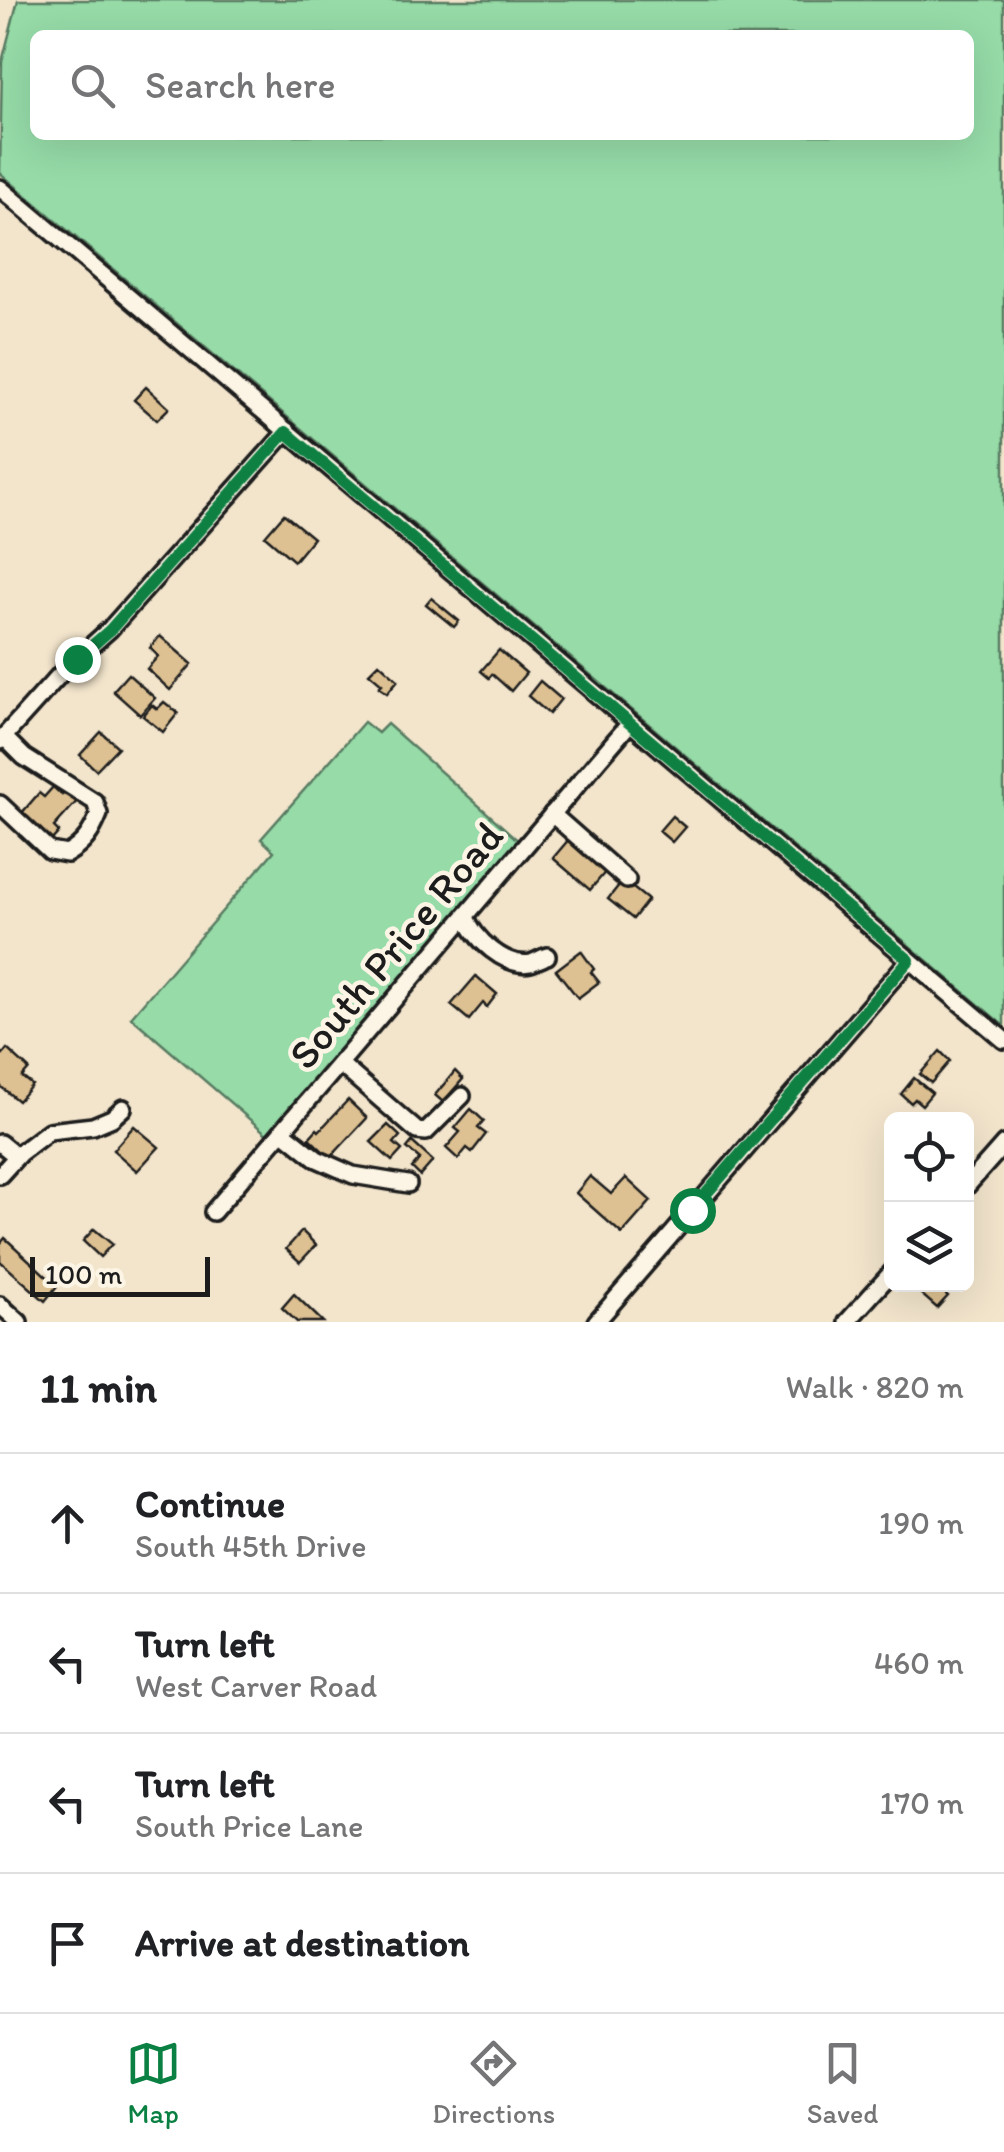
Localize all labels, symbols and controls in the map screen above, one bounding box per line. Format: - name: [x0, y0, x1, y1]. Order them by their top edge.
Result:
- search box: [30, 30, 974, 140]
- icon: search: [65, 58, 120, 113]
- text: Search here: [145, 62, 336, 108]
- route end: [55, 637, 101, 683]
- street label: South Price Road: [277, 811, 513, 1079]
- map controls: [884, 1112, 974, 1292]
- button: locate: [884, 1112, 974, 1202]
- route start: [670, 1188, 716, 1234]
- button: layers: [884, 1202, 974, 1292]
- scale bar: [30, 1252, 210, 1296]
- text: 100 m: [45, 1257, 122, 1291]
- text: 11 min: [40, 1362, 157, 1413]
- text: Walk · 820 m: [785, 1368, 964, 1406]
- text: Continue: [135, 1481, 285, 1527]
- icon: ahead: [40, 1496, 95, 1551]
- text: 190 m: [879, 1504, 964, 1542]
- text: South 45th Drive: [135, 1527, 366, 1565]
- text: Turn left: [135, 1621, 275, 1667]
- icon: left: [40, 1636, 95, 1691]
- text: 460 m: [874, 1644, 964, 1682]
- text: West Carver Road: [135, 1667, 377, 1705]
- text: Turn left: [135, 1761, 275, 1807]
- icon: left: [40, 1776, 95, 1831]
- text: 170 m: [879, 1784, 964, 1822]
- text: South Price Lane: [135, 1807, 363, 1845]
- icon: arrive: [40, 1916, 95, 1971]
- text: Arrive at destination: [135, 1920, 470, 1966]
- tab: Map: [126, 2036, 181, 2130]
- tab: Directions: [432, 2036, 555, 2130]
- tab: Saved: [807, 2036, 878, 2130]

